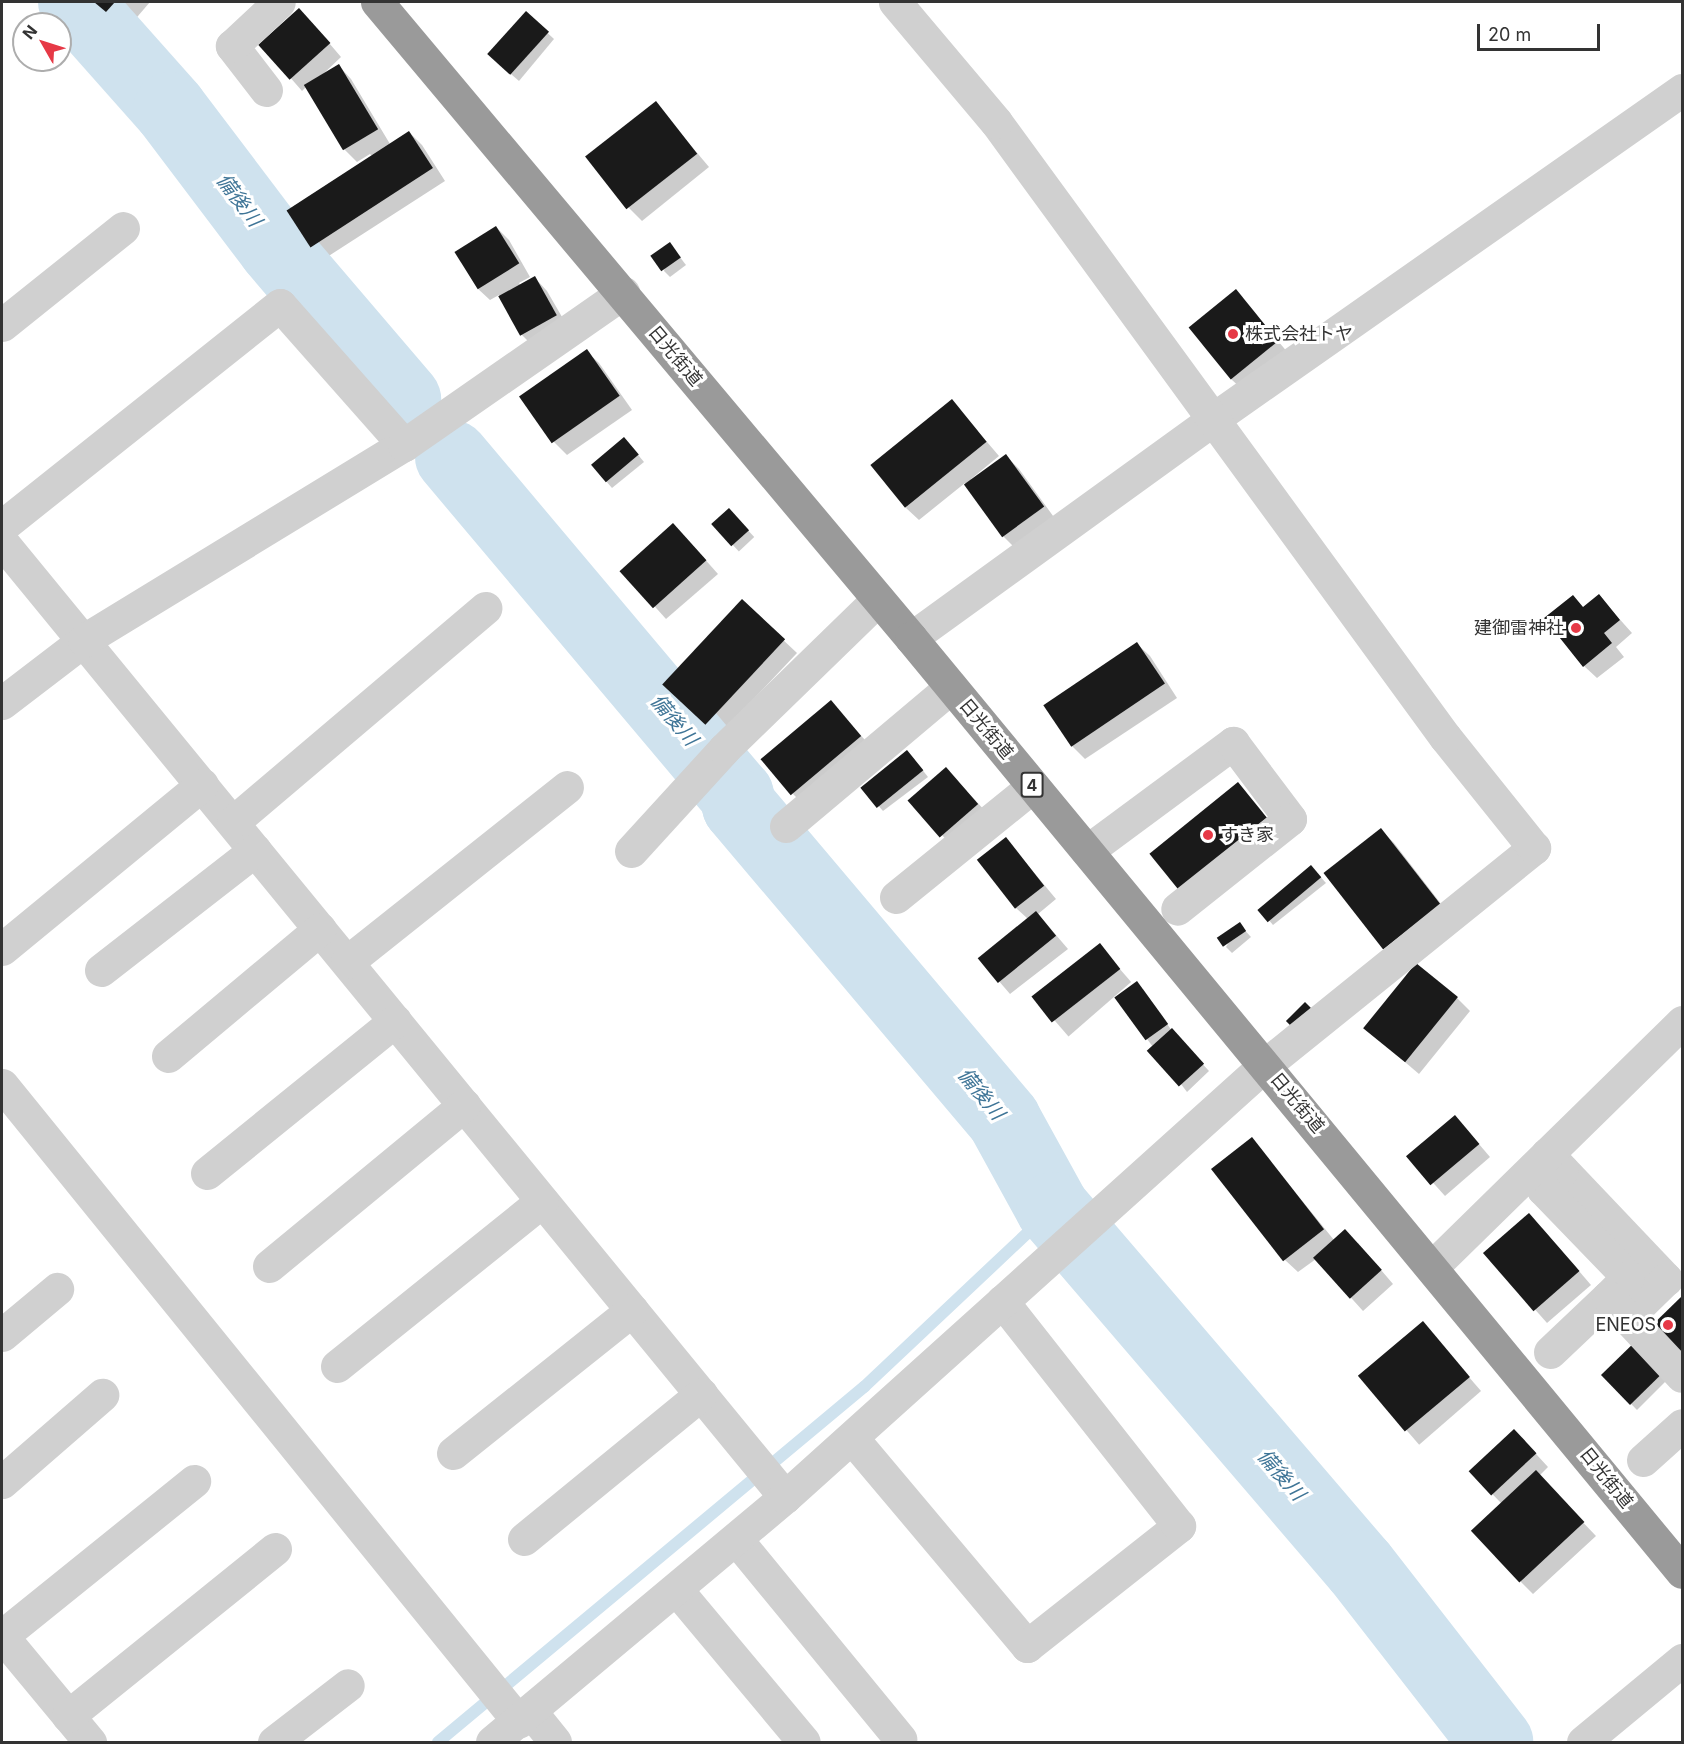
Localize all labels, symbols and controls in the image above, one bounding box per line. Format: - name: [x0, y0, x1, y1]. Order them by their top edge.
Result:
- north arrow: [12, 12, 72, 72]
- scale bar: [1480, 12, 1603, 50]
- text: N: [18, 21, 41, 43]
- text: 20 m: [1488, 24, 1531, 45]
- water label: 備後川: [211, 169, 267, 231]
- street label: 日光街道: [644, 321, 706, 391]
- place label: 株式会社トヤ: [1245, 323, 1353, 345]
- marker: 株式会社トヤ: [1226, 327, 1240, 341]
- place label: 建御雷神社: [1474, 617, 1564, 639]
- marker: 建御雷神社: [1569, 621, 1583, 635]
- water label: 備後川: [646, 689, 702, 751]
- street label: 日光街道: [955, 694, 1017, 764]
- road number: 4: [1020, 772, 1044, 798]
- place label: すき家: [1220, 824, 1274, 846]
- marker: すき家: [1201, 828, 1215, 842]
- water label: 備後川: [953, 1063, 1009, 1125]
- street label: 日光街道: [1266, 1068, 1328, 1138]
- place label: ENEOS: [1595, 1314, 1656, 1336]
- marker: ENEOS: [1661, 1318, 1675, 1332]
- street label: 日光街道: [1575, 1443, 1637, 1513]
- water label: 備後川: [1252, 1444, 1310, 1506]

